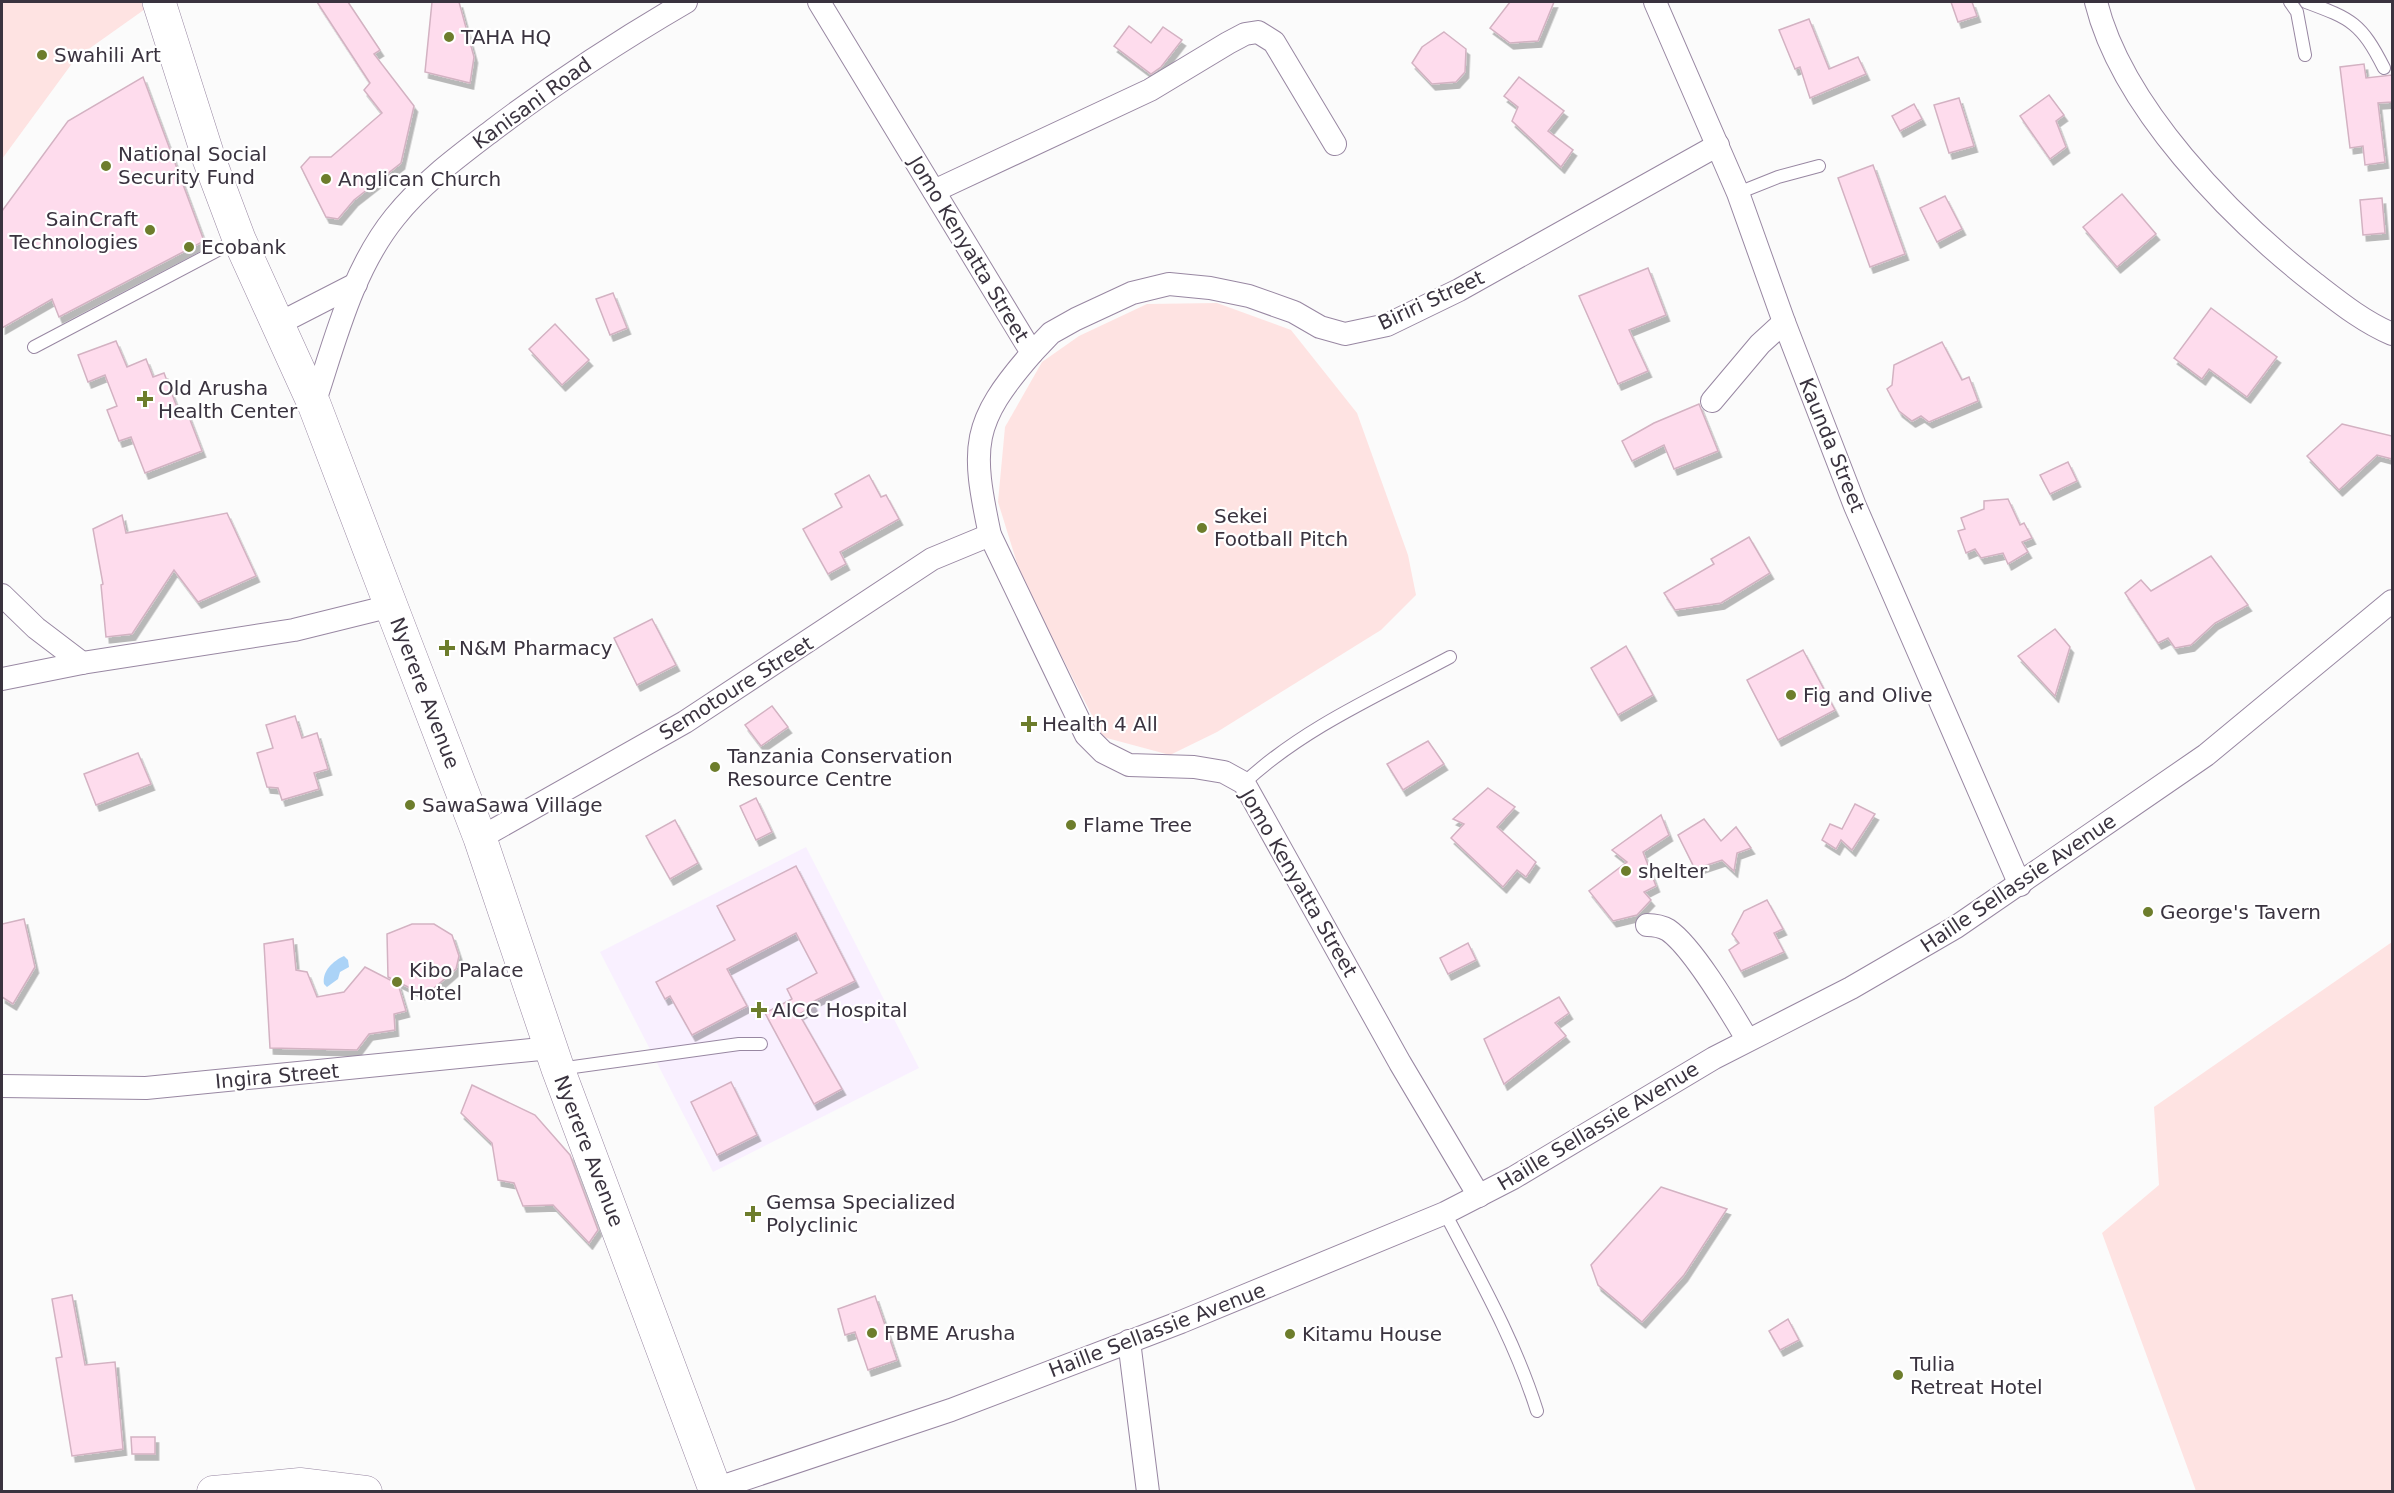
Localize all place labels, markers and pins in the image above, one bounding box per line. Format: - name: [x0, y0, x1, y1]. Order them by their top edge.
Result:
- place label: TAHA HQ: [460, 25, 551, 49]
- marker: TAHA HQ: [442, 30, 456, 44]
- place label: Swahili Art: [54, 43, 161, 67]
- marker: Swahili Art: [35, 48, 49, 62]
- place label: National Social Security Fund: [118, 142, 267, 189]
- marker: National Social Security Fund: [99, 159, 113, 173]
- place label: Anglican Church: [338, 167, 501, 191]
- marker: Anglican Church: [319, 172, 333, 186]
- place label: SainCraft Technologies: [9, 207, 138, 254]
- marker: SainCraft Technologies: [143, 223, 157, 237]
- place label: Ecobank: [201, 235, 286, 259]
- marker: Ecobank: [182, 240, 196, 254]
- place label: Old Arusha Health Center: [158, 376, 298, 423]
- marker: Old Arusha Health Center: [136, 390, 154, 408]
- place label: Sekei Football Pitch: [1214, 504, 1348, 551]
- marker: Sekei Football Pitch: [1195, 521, 1209, 535]
- place label: N&M Pharmacy: [459, 636, 613, 660]
- marker: N&M Pharmacy: [440, 641, 454, 655]
- place label: Fig and Olive: [1803, 683, 1933, 707]
- marker: Fig and Olive: [1784, 688, 1798, 702]
- place label: Health 4 All: [1042, 712, 1158, 736]
- marker: Health 4 All: [1020, 715, 1038, 733]
- place label: Tanzania Conservation Resource Centre: [726, 744, 953, 791]
- marker: Tanzania Conservation Resource Centre: [708, 760, 722, 774]
- place label: SawaSawa Village: [422, 793, 603, 817]
- marker: SawaSawa Village: [403, 798, 417, 812]
- place label: Flame Tree: [1083, 813, 1192, 837]
- marker: Flame Tree: [1064, 818, 1078, 832]
- place label: shelter: [1638, 859, 1708, 883]
- marker: shelter: [1619, 864, 1633, 878]
- place label: George's Tavern: [2160, 900, 2321, 924]
- marker: George's Tavern: [2141, 905, 2155, 919]
- place label: Kibo Palace Hotel: [409, 958, 524, 1005]
- marker: Kibo Palace Hotel: [390, 975, 404, 989]
- place label: AICC Hospital: [772, 998, 907, 1022]
- marker: AICC Hospital: [750, 1001, 768, 1019]
- place label: Gemsa Specialized Polyclinic: [766, 1190, 955, 1237]
- marker: Gemsa Specialized Polyclinic: [744, 1205, 762, 1223]
- place label: FBME Arusha: [884, 1321, 1015, 1345]
- place label: Kitamu House: [1302, 1322, 1442, 1346]
- marker: FBME Arusha: [865, 1326, 879, 1340]
- marker: Kitamu House: [1283, 1327, 1297, 1341]
- place label: Tulia Retreat Hotel: [1909, 1352, 2043, 1399]
- marker: Tulia Retreat Hotel: [1891, 1368, 1905, 1382]

